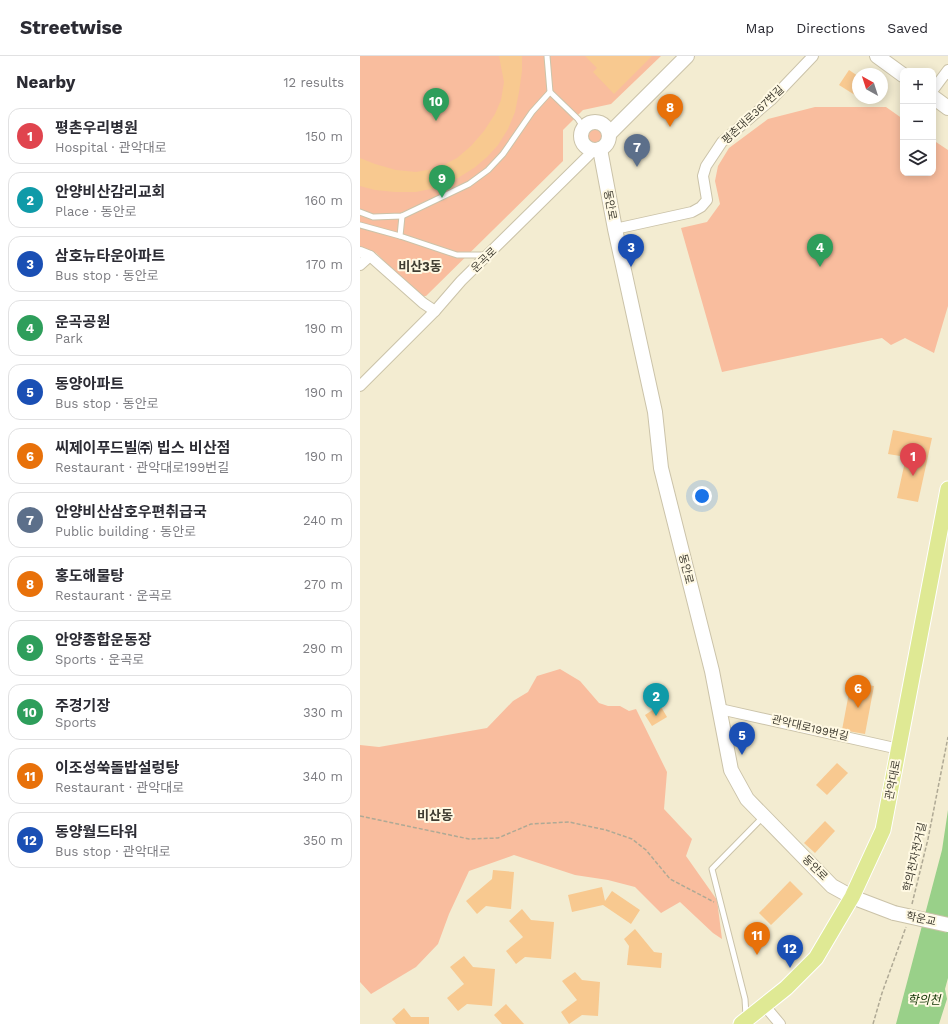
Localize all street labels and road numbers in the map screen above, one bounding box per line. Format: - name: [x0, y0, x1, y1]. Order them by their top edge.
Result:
- street label: 평촌대로367번길: [719, 83, 787, 147]
- street label: 동안로: [601, 189, 619, 221]
- street label: 운곡로: [469, 245, 499, 275]
- street label: 동안로: [676, 553, 696, 585]
- street label: 관악대로199번길: [770, 713, 850, 743]
- street label: 관악대로: [883, 759, 903, 801]
- street label: 학의천자전거길: [901, 821, 929, 893]
- street label: 동안로: [800, 853, 830, 883]
- street label: 학운교: [905, 909, 937, 929]

